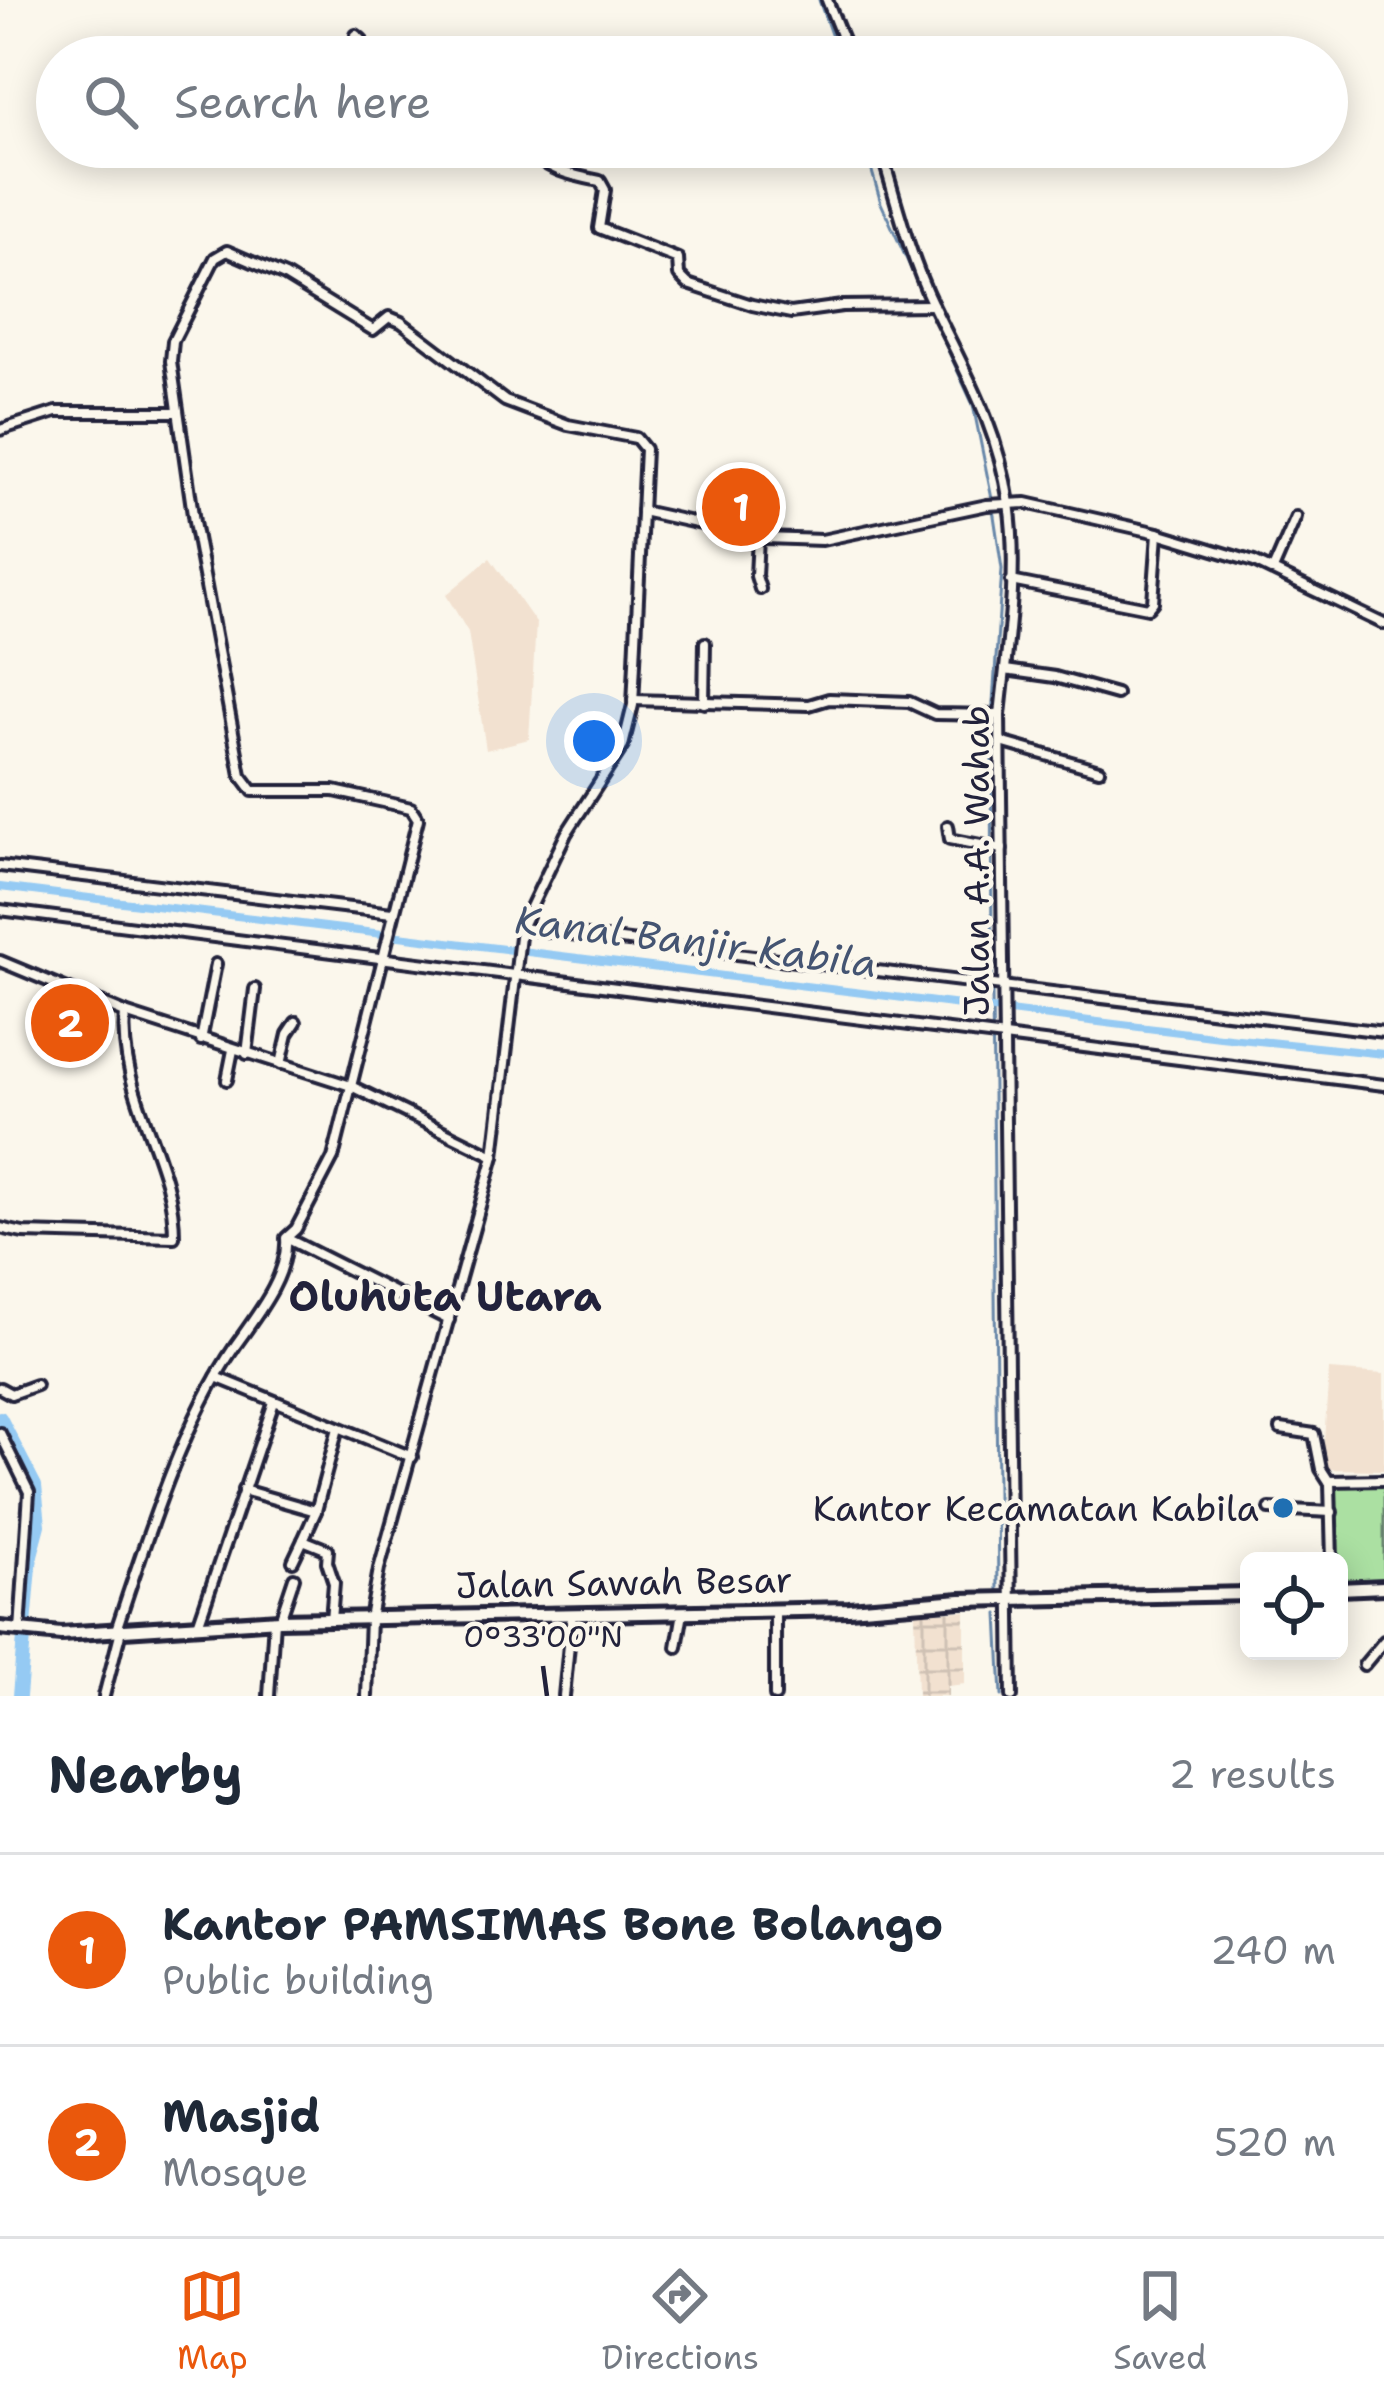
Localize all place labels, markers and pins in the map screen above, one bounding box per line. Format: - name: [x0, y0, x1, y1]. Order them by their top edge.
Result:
- pin: 1: [702, 462, 780, 552]
- pin: 2: [31, 978, 109, 1068]
- place label: Kantor Kecamatan Kabila: [813, 1484, 1259, 1533]
- marker: Kantor Kecamatan Kabila: [1270, 1495, 1296, 1521]

